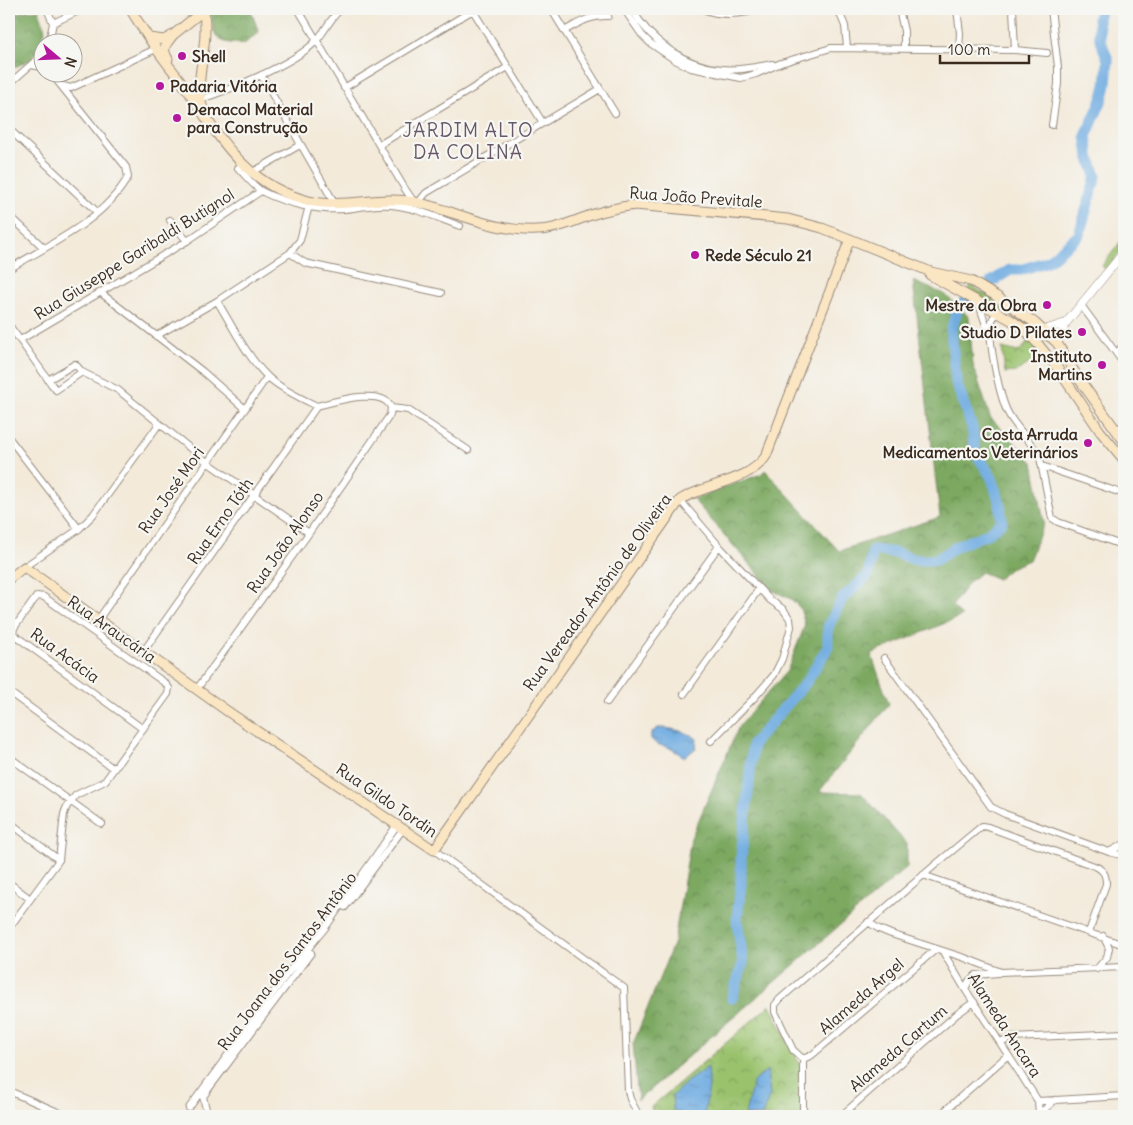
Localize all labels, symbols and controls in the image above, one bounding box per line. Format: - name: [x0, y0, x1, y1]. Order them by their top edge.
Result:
- north arrow: [32, 32, 82, 82]
- scale bar: [940, 32, 1029, 64]
- text: 100 m: [948, 40, 990, 59]
- place label: Shell: [192, 46, 226, 66]
- marker: Shell: [176, 50, 188, 62]
- text: N: [60, 55, 80, 70]
- place label: Padaria Vitória: [170, 76, 277, 96]
- marker: Padaria Vitória: [154, 80, 166, 92]
- place label: Demacol Material para Construção: [187, 99, 313, 138]
- marker: Demacol Material para Construção: [171, 112, 183, 124]
- district label: JARDIM ALTO DA COLINA: [402, 118, 534, 164]
- street label: Rua João Previtale: [629, 182, 763, 212]
- street label: Rua Giuseppe Garibaldi Butignol: [30, 184, 238, 324]
- place label: Rede Século 21: [705, 245, 812, 265]
- marker: Rede Século 21: [689, 249, 701, 261]
- place label: Mestre da Obra: [925, 295, 1037, 315]
- marker: Mestre da Obra: [1041, 299, 1053, 311]
- place label: Studio D Pilates: [961, 322, 1072, 342]
- marker: Studio D Pilates: [1076, 326, 1088, 338]
- place label: Instituto Martins: [1030, 346, 1092, 384]
- marker: Instituto Martins: [1096, 359, 1108, 371]
- place label: Costa Arruda Medicamentos Veterinários: [882, 424, 1078, 462]
- marker: Costa Arruda Medicamentos Veterinários: [1082, 437, 1094, 449]
- street label: Rua José Mori: [134, 443, 208, 537]
- street label: Rua Erno Tóth: [183, 474, 257, 568]
- street label: Rua João Alonso: [242, 487, 328, 597]
- street label: Rua Vereador Antônio de Oliveira: [519, 489, 675, 695]
- street label: Rua Araucária: [64, 591, 160, 667]
- street label: Rua Acácia: [27, 623, 103, 687]
- street label: Rua Gildo Tordin: [332, 759, 442, 841]
- street label: Rua Joana dos Santos Antônio: [213, 868, 361, 1054]
- street label: Alameda Argel: [815, 954, 907, 1038]
- street label: Alameda Ancara: [964, 969, 1046, 1081]
- street label: Alameda Cartum: [845, 1000, 951, 1096]

